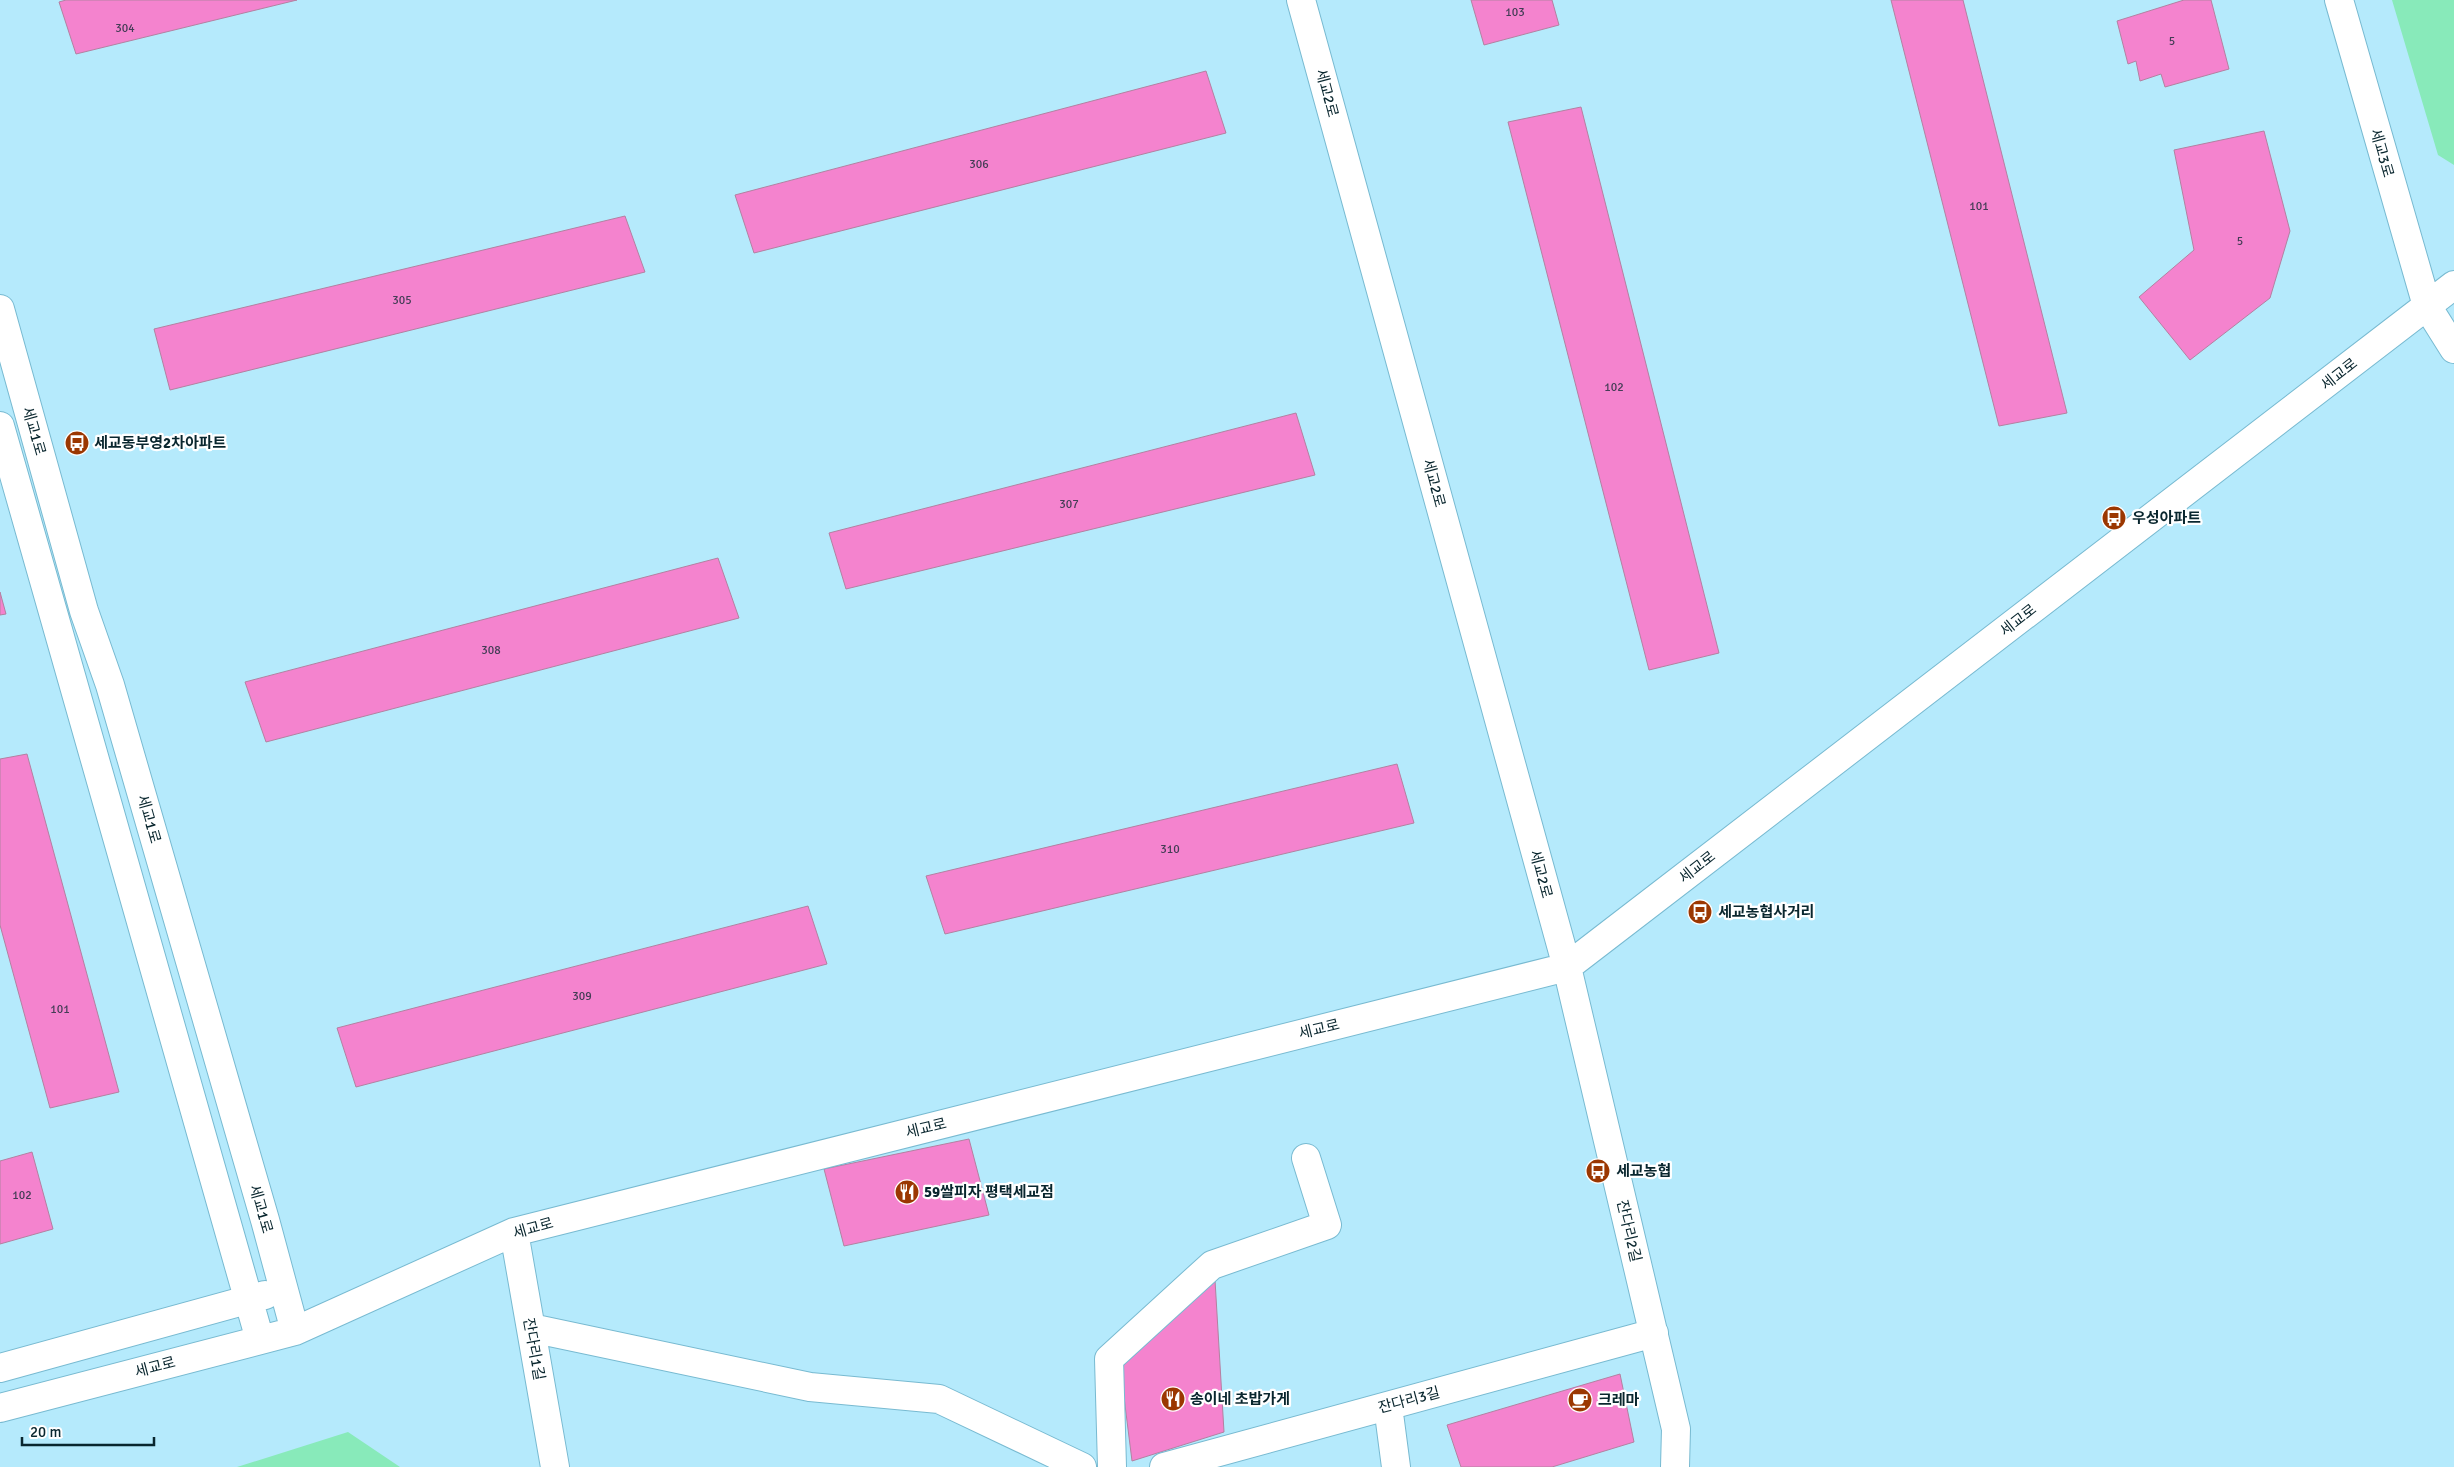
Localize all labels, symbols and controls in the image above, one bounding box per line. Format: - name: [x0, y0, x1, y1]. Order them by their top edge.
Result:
- house number: 103: [1505, 5, 1525, 20]
- house number: 304: [115, 21, 135, 36]
- house number: 5: [2169, 34, 2175, 49]
- street label: 세교2로: [1312, 67, 1342, 119]
- street label: 세교3로: [2367, 127, 2397, 179]
- house number: 306: [969, 157, 989, 172]
- house number: 101: [1969, 199, 1989, 214]
- house number: 5: [2237, 234, 2243, 249]
- house number: 305: [392, 293, 412, 308]
- street label: 세교로: [2317, 354, 2361, 394]
- house number: 102: [1604, 380, 1624, 395]
- street label: 세교1로: [19, 405, 49, 457]
- bus stop icon: 세교동부영2차아파트: [64, 430, 90, 456]
- place label: 세교동부영2차아파트: [94, 434, 227, 452]
- street label: 세교2로: [1419, 457, 1449, 509]
- house number: 307: [1059, 497, 1079, 512]
- bus stop icon: 우성아파트: [2101, 505, 2127, 531]
- place label: 우성아파트: [2132, 509, 2201, 527]
- street label: 세교로: [1996, 600, 2040, 640]
- house number: 308: [481, 643, 501, 658]
- street label: 세교1로: [134, 793, 164, 845]
- house number: 310: [1160, 842, 1180, 857]
- street label: 세교로: [1675, 847, 1719, 887]
- street label: 세교2로: [1526, 848, 1556, 900]
- bus stop icon: 세교농협사거리: [1687, 899, 1713, 925]
- place label: 세교농협사거리: [1718, 903, 1815, 921]
- house number: 309: [572, 989, 592, 1004]
- house number: 101: [50, 1002, 70, 1017]
- street label: 세교로: [1297, 1015, 1341, 1043]
- street label: 세교로: [904, 1114, 948, 1142]
- bus stop icon: 세교농협: [1585, 1158, 1611, 1184]
- place label: 세교농협: [1616, 1162, 1671, 1180]
- restaurant icon: 59쌀피자 평택세교점: [894, 1179, 920, 1205]
- street label: 세교1로: [246, 1183, 276, 1235]
- place label: 59쌀피자 평택세교점: [924, 1183, 1054, 1201]
- house number: 102: [12, 1188, 32, 1203]
- street label: 잔다리2길: [1613, 1198, 1645, 1264]
- street label: 세교로: [511, 1214, 555, 1242]
- street label: 잔다리1길: [520, 1316, 548, 1382]
- street label: 세교로: [133, 1353, 177, 1381]
- street label: 잔다리3길: [1376, 1383, 1442, 1417]
- restaurant icon: 송이네 초밥가게: [1160, 1386, 1186, 1412]
- cafe icon: 크레마: [1567, 1387, 1593, 1413]
- place label: 송이네 초밥가게: [1190, 1390, 1290, 1408]
- place label: 크레마: [1598, 1391, 1640, 1409]
- scale bar: [22, 1414, 155, 1446]
- text: 20 m: [30, 1423, 61, 1441]

